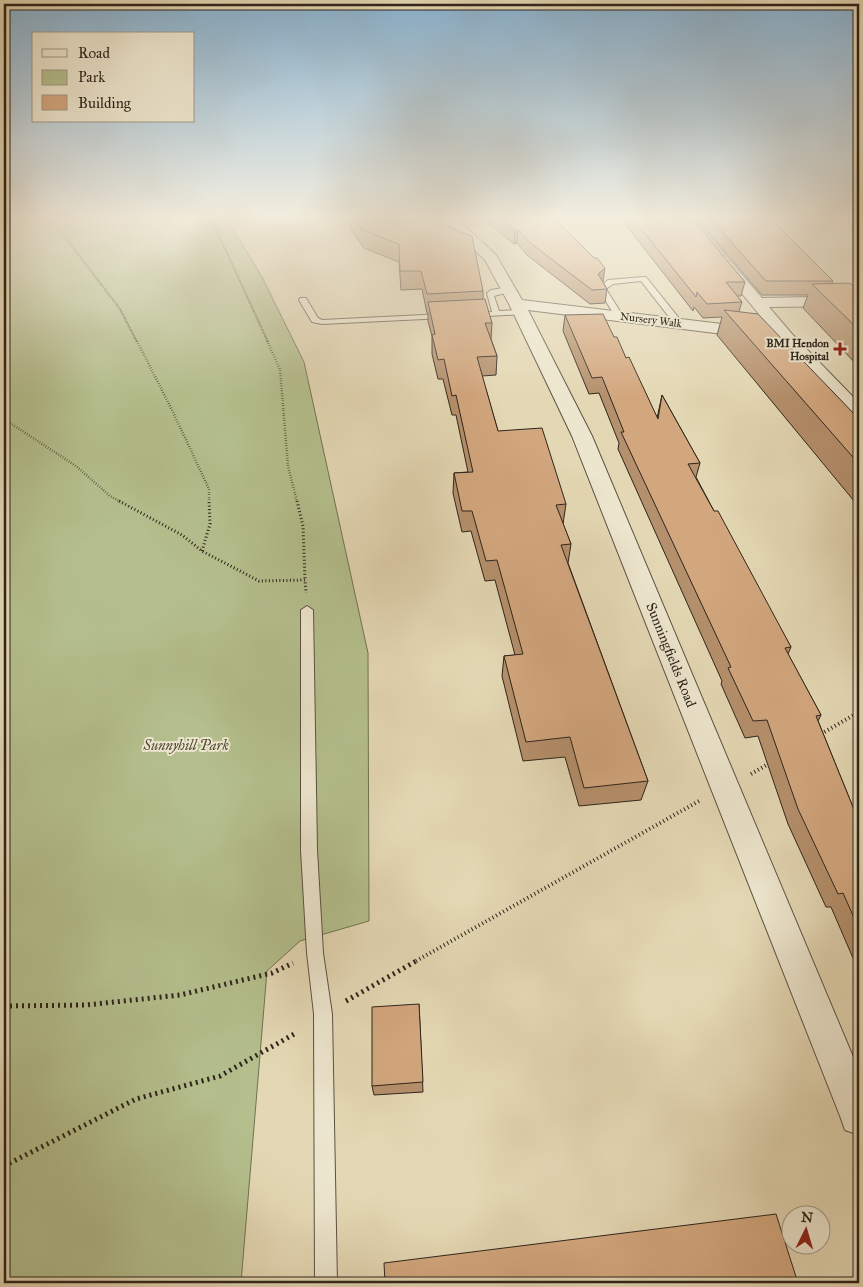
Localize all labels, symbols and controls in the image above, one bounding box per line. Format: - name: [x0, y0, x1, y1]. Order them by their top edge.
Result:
- legend: [32, 32, 195, 122]
- text: Road: [78, 44, 110, 62]
- text: Park: [78, 68, 105, 86]
- text: Building: [78, 94, 132, 112]
- street label: Nursery Walk: [619, 310, 683, 330]
- place label: BMI Hendon Hospital: [766, 337, 830, 364]
- marker: BMI Hendon Hospital: [833, 342, 847, 356]
- street label: Sunningfields Road: [642, 600, 700, 710]
- park label: Sunnyhill Park: [142, 737, 229, 754]
- north arrow: [780, 1204, 830, 1254]
- text: N: [800, 1209, 814, 1227]

